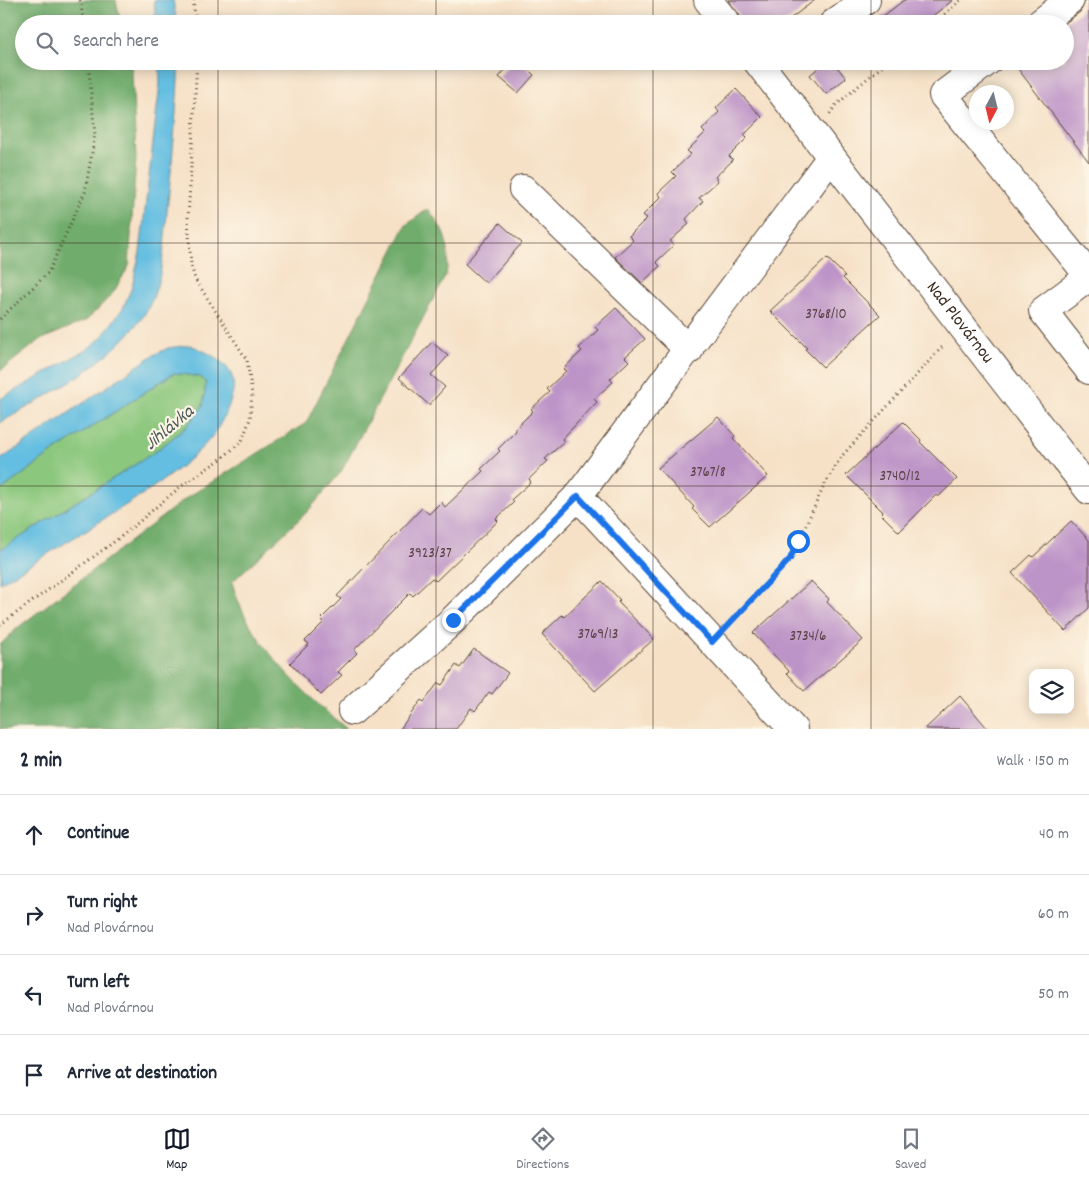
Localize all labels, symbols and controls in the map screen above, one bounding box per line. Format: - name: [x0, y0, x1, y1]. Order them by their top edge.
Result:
- search box: [15, 15, 1074, 70]
- icon: search: [33, 29, 61, 57]
- text: Search here: [73, 29, 159, 56]
- north arrow: [969, 85, 1014, 130]
- street label: Nad Plovárnou: [920, 276, 999, 369]
- house number: 3768/10: [805, 304, 847, 326]
- water label: Jihlávka: [139, 399, 202, 458]
- house number: 3767/8: [690, 462, 726, 484]
- house number: 3740/12: [880, 466, 920, 488]
- route start: [787, 530, 810, 553]
- house number: 3923/37: [408, 543, 452, 565]
- route end: [442, 609, 465, 632]
- house number: 3769/13: [578, 624, 618, 646]
- house number: 3734/6: [790, 626, 826, 648]
- map controls: [1029, 669, 1074, 714]
- button: layers: [1029, 669, 1074, 714]
- text: 2 min: [20, 747, 62, 777]
- text: Walk · 150 m: [997, 750, 1069, 773]
- icon: ahead: [20, 821, 48, 849]
- text: Continue: [67, 821, 129, 848]
- text: 40 m: [1039, 823, 1069, 846]
- text: Turn right: [67, 890, 138, 917]
- icon: right: [20, 901, 48, 929]
- text: 60 m: [1038, 903, 1069, 926]
- text: Nad Plovárnou: [67, 917, 154, 940]
- text: Turn left: [67, 970, 130, 997]
- icon: left: [20, 981, 48, 1009]
- text: 50 m: [1038, 983, 1069, 1006]
- text: Nad Plovárnou: [67, 997, 154, 1020]
- icon: arrive: [20, 1061, 48, 1089]
- text: Arrive at destination: [67, 1061, 217, 1088]
- tab: Map: [163, 1125, 191, 1175]
- tab: Directions: [516, 1125, 569, 1175]
- tab: Saved: [895, 1125, 926, 1175]

